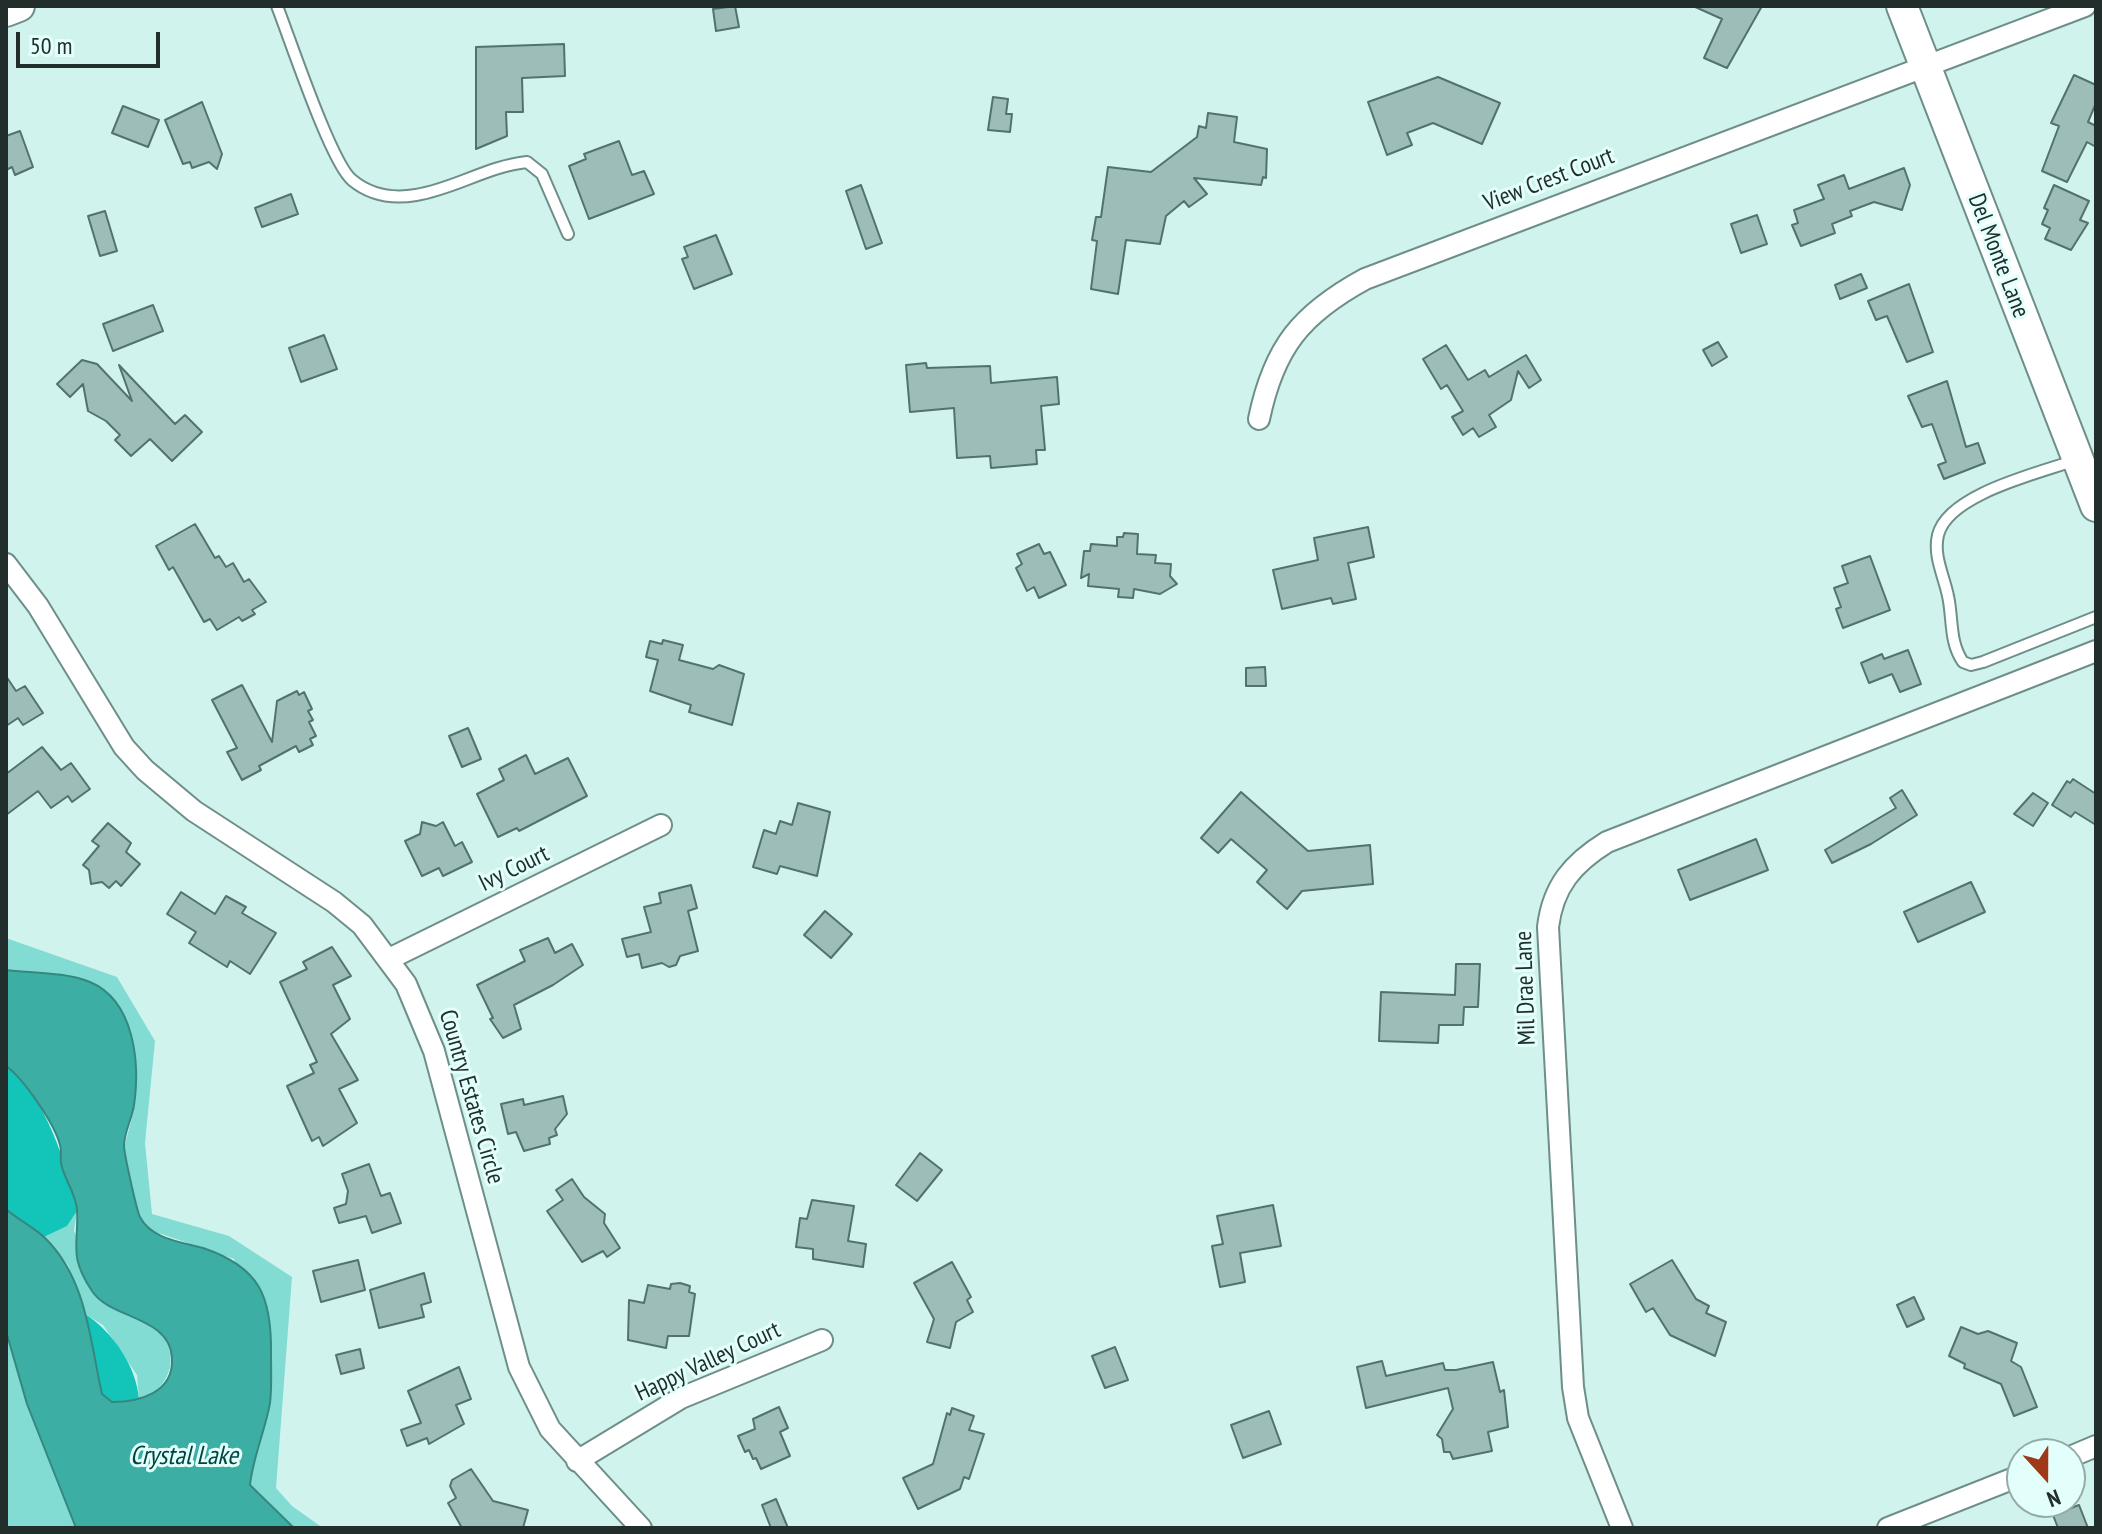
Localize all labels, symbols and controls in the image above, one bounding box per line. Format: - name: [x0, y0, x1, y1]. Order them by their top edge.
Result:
- scale bar: [20, 16, 164, 66]
- text: 50 m: [30, 30, 72, 61]
- street label: View Crest Court: [1480, 142, 1618, 218]
- street label: Del Monte Lane: [1961, 190, 2035, 322]
- street label: Ivy Court: [474, 840, 554, 898]
- street label: Mil Drae Lane: [1510, 930, 1542, 1046]
- street label: Country Estates Circle: [432, 1007, 510, 1187]
- street label: Happy Valley Court: [631, 1316, 785, 1408]
- north arrow: [2006, 1438, 2086, 1518]
- water label: Crystal Lake: [130, 1441, 238, 1473]
- text: N: [2043, 1483, 2064, 1514]

